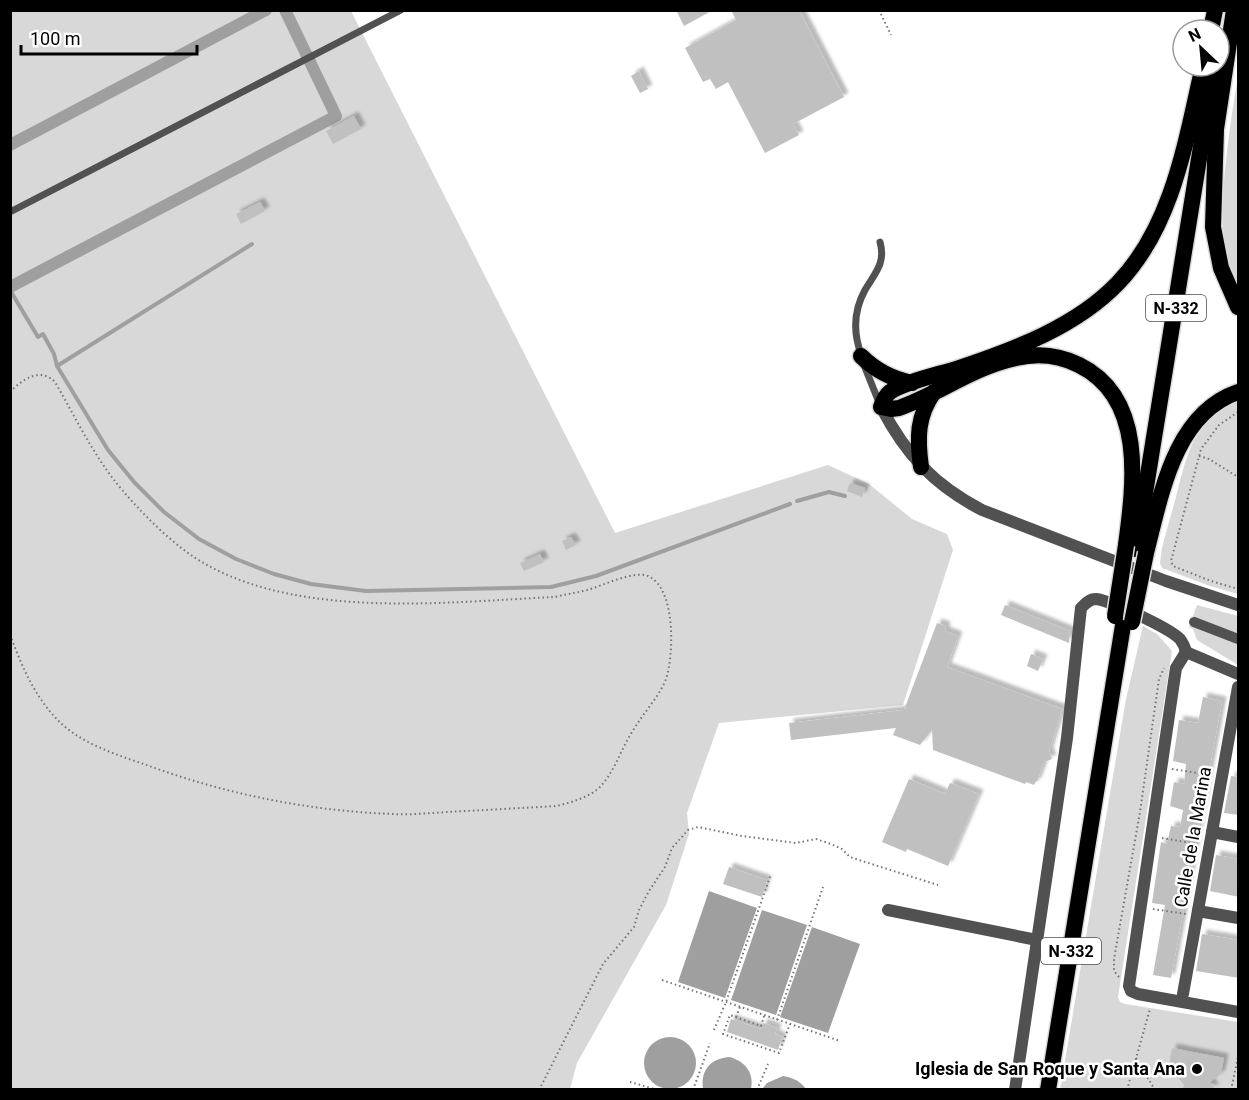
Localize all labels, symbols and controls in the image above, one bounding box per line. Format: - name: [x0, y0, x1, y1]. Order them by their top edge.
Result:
- scale bar: [21, 18, 196, 56]
- north arrow: [1171, 18, 1231, 78]
- text: N: [1185, 24, 1204, 46]
- text: 100 m: [30, 28, 81, 49]
- road number: N-332: [1146, 295, 1206, 321]
- street label: Calle de la Marina: [1170, 765, 1215, 909]
- road number: N-332: [1041, 938, 1101, 964]
- place label: Iglesia de San Roque y Santa Ana: [915, 1058, 1185, 1079]
- marker: Iglesia de San Roque y Santa Ana: [1190, 1062, 1204, 1076]

